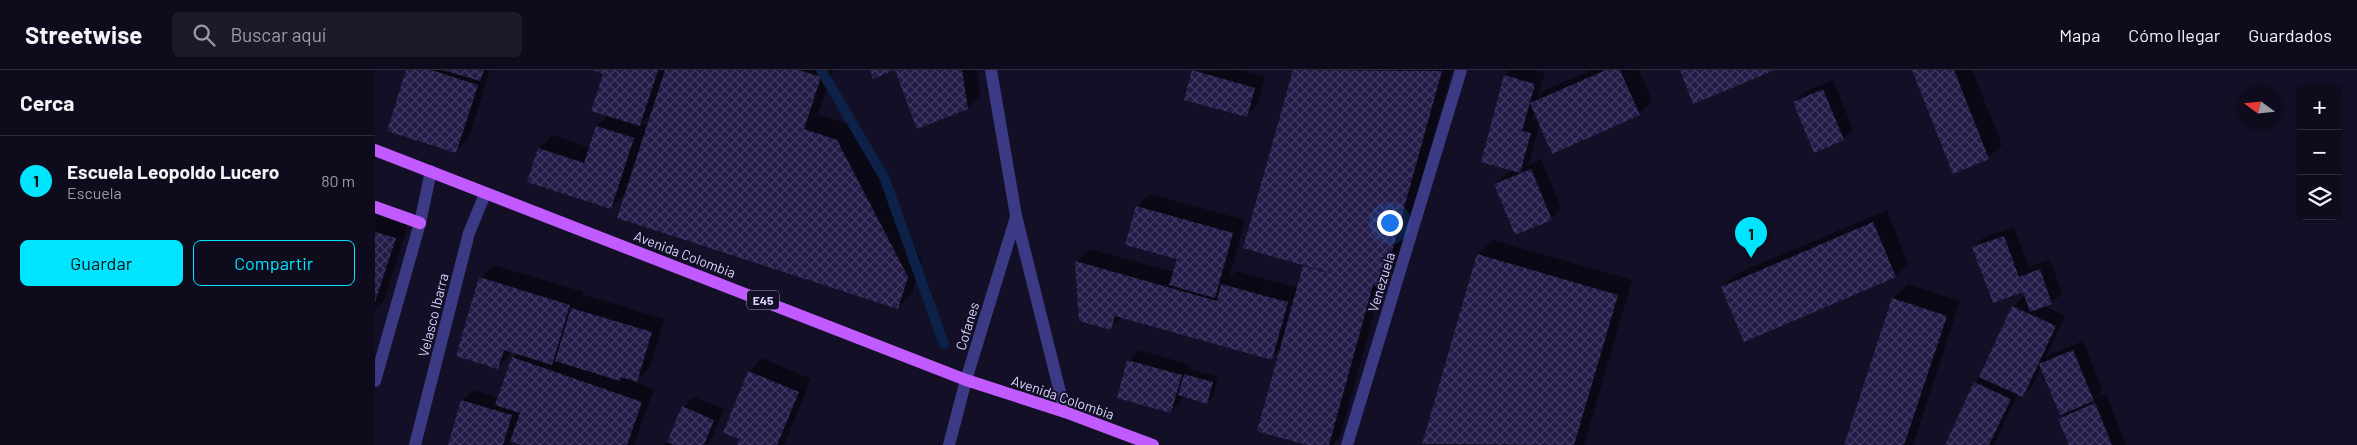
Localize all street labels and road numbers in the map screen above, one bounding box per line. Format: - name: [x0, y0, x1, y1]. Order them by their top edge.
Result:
- street label: Avenida Colombia: [632, 227, 738, 281]
- street label: Venezuela: [1364, 250, 1398, 314]
- street label: Velasco Ibarra: [414, 271, 452, 359]
- road number: E45: [747, 290, 779, 310]
- street label: Cofanes: [952, 300, 982, 352]
- street label: Avenida Colombia: [1009, 371, 1117, 423]

